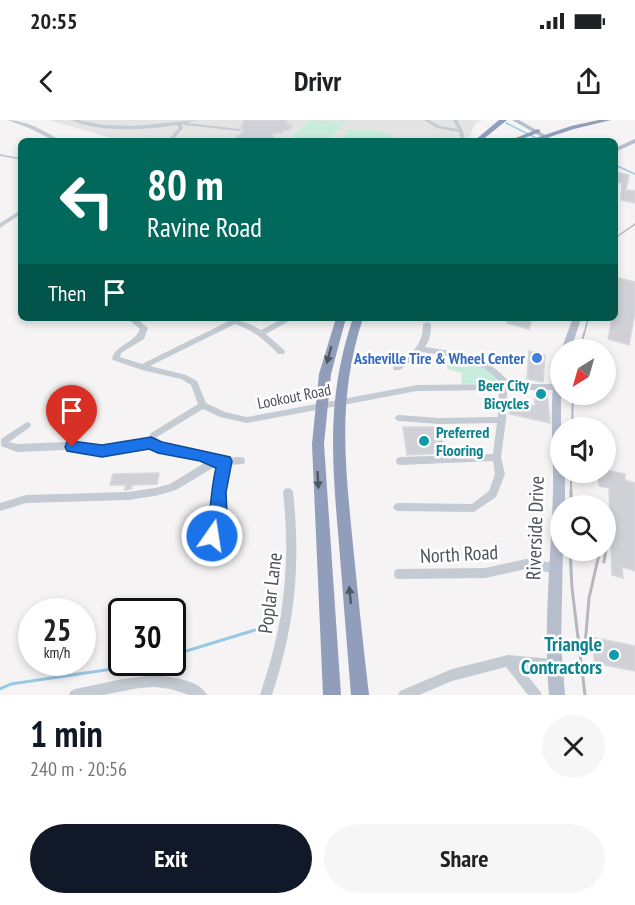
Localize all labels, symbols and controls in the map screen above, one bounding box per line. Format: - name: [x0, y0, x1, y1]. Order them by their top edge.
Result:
- text: 20:55: [30, 7, 78, 35]
- text: Drivr: [294, 64, 341, 98]
- icon: back: [30, 65, 63, 98]
- icon: share: [572, 65, 605, 98]
- text: 80 m: [147, 157, 224, 212]
- icon: left: [48, 162, 126, 240]
- text: Ravine Road: [147, 210, 262, 244]
- icon: arrive: [98, 276, 131, 309]
- text: Then: [48, 279, 86, 307]
- north arrow: [550, 339, 616, 405]
- map controls: [550, 339, 616, 561]
- one-way arrow: [324, 345, 334, 364]
- place label: Asheville Tire & Wheel Center: [353, 348, 525, 368]
- marker: Asheville Tire & Wheel Center: [530, 351, 544, 365]
- place label: Beer City Bicycles: [478, 375, 530, 413]
- street label: Lookout Road: [255, 379, 333, 413]
- pin: [46, 385, 97, 447]
- marker: Beer City Bicycles: [534, 387, 548, 401]
- icon: arrive: [55, 394, 88, 427]
- button: sound: [550, 417, 616, 483]
- place label: Preferred Flooring: [436, 422, 489, 460]
- marker: Preferred Flooring: [417, 434, 431, 448]
- one-way arrow: [314, 471, 323, 490]
- street label: Riverside Drive: [520, 476, 550, 580]
- button: search: [550, 495, 616, 561]
- position arrow: [180, 504, 244, 568]
- street label: North Road: [419, 539, 499, 569]
- street label: Poplar Lane: [252, 551, 288, 635]
- one-way arrow: [345, 586, 355, 605]
- speed limit sign: 30: [108, 598, 186, 676]
- text: 25: [43, 610, 71, 649]
- place label: Triangle Contractors: [521, 631, 602, 680]
- text: km/h: [44, 643, 70, 662]
- marker: Triangle Contractors: [607, 648, 621, 662]
- text: 1 min: [30, 710, 103, 757]
- button: close: [542, 715, 605, 778]
- text: 240 m · 20:56: [30, 756, 127, 782]
- button: Exit: [30, 824, 312, 893]
- button: Share: [324, 824, 605, 893]

